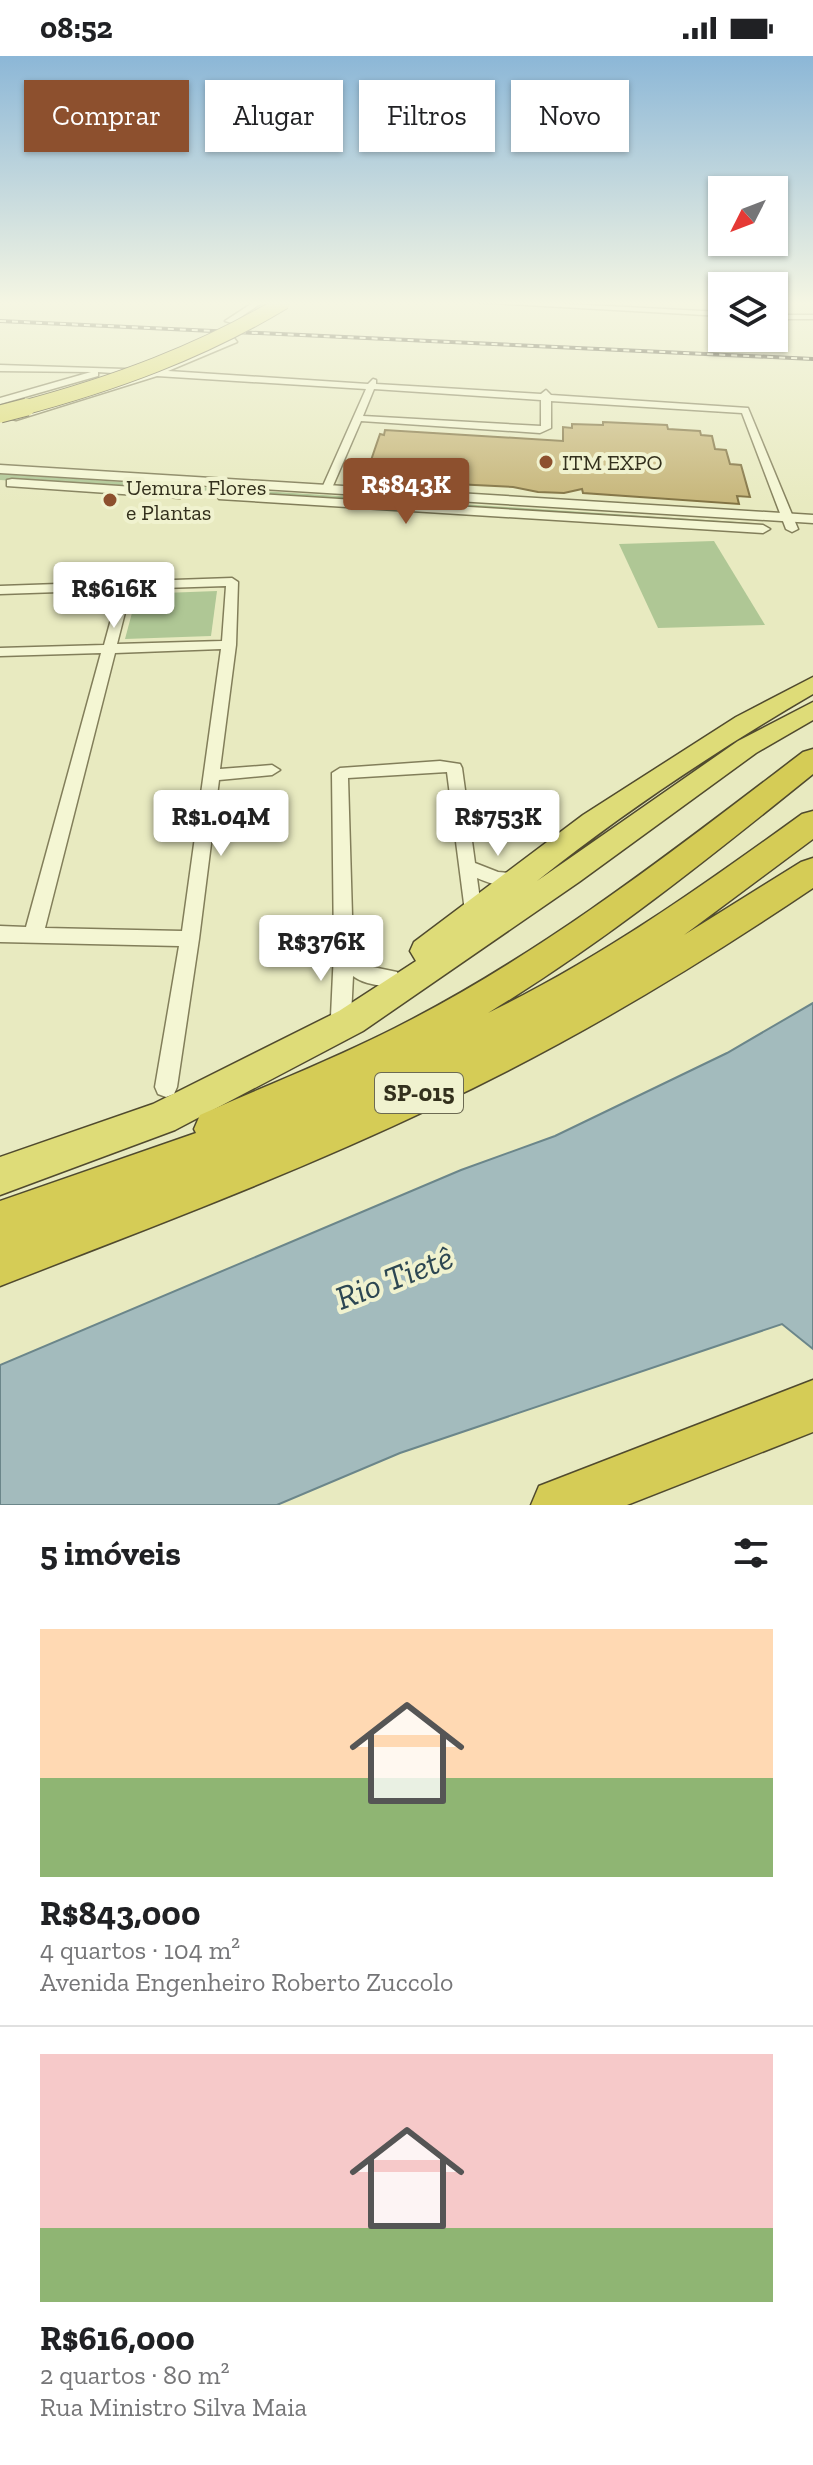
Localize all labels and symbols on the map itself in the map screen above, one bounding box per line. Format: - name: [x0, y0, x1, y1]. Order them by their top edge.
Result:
- north arrow: [708, 176, 788, 256]
- place label: ITM EXPO: [562, 449, 663, 476]
- marker: ITM EXPO: [537, 453, 555, 471]
- pin: R$843K: [341, 458, 471, 526]
- place label: Uemura Flores e Plantas: [126, 474, 266, 526]
- marker: Uemura Flores e Plantas: [101, 491, 119, 509]
- pin: R$616K: [49, 562, 179, 630]
- pin: R$1.04M: [147, 790, 295, 858]
- pin: R$753K: [433, 790, 563, 858]
- pin: R$376K: [256, 915, 386, 983]
- road number: SP-015: [375, 1073, 463, 1113]
- water label: Rio Tietê: [330, 1236, 459, 1319]

